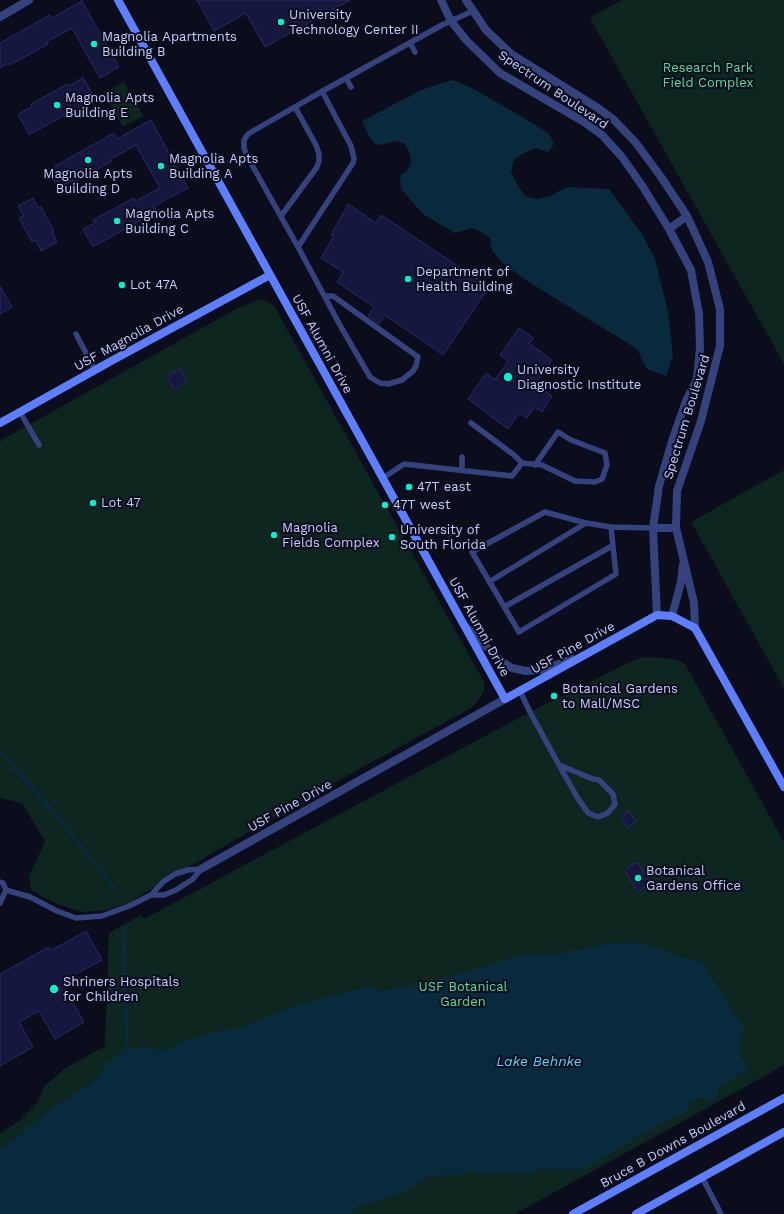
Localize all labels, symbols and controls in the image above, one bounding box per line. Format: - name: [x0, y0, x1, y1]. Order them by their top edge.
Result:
- place label: University Technology Center II: [289, 7, 419, 38]
- marker: University Technology Center II: [276, 17, 286, 27]
- place label: Magnolia Apartments Building B: [102, 29, 237, 60]
- marker: Magnolia Apartments Building B: [89, 39, 99, 49]
- street label: Spectrum Boulevard: [495, 47, 611, 133]
- park label: Research Park Field Complex: [663, 60, 753, 91]
- place label: Magnolia Apts Building E: [65, 90, 154, 121]
- marker: Magnolia Apts Building E: [52, 100, 62, 110]
- place label: Magnolia Apts Building A: [169, 151, 258, 182]
- marker: Magnolia Apts Building D: [83, 155, 93, 165]
- marker: Magnolia Apts Building A: [156, 161, 166, 171]
- place label: Magnolia Apts Building D: [43, 166, 133, 197]
- place label: Magnolia Apts Building C: [125, 206, 214, 237]
- marker: Magnolia Apts Building C: [112, 216, 122, 226]
- place label: Department of Health Building: [416, 264, 512, 295]
- marker: Department of Health Building: [403, 274, 413, 284]
- place label: Lot 47A: [130, 277, 178, 293]
- marker: Lot 47A: [117, 280, 127, 290]
- street label: USF Alumni Drive: [288, 292, 356, 396]
- street label: USF Magnolia Drive: [72, 301, 186, 375]
- street label: Spectrum Boulevard: [661, 353, 713, 481]
- place label: University Diagnostic Institute: [517, 362, 641, 393]
- marker: University Diagnostic Institute: [502, 371, 514, 383]
- place label: 47T east: [417, 479, 471, 495]
- marker: 47T east: [404, 482, 414, 492]
- place label: Lot 47: [101, 495, 141, 511]
- place label: 47T west: [393, 497, 450, 513]
- marker: Lot 47: [88, 498, 98, 508]
- marker: 47T west: [380, 500, 390, 510]
- place label: Magnolia Fields Complex: [282, 520, 380, 551]
- place label: University of South Florida: [400, 522, 486, 553]
- marker: Magnolia Fields Complex: [269, 530, 279, 540]
- marker: University of South Florida: [387, 532, 397, 542]
- street label: USF Alumni Drive: [445, 575, 513, 679]
- street label: USF Pine Drive: [528, 618, 618, 678]
- place label: Botanical Gardens to Mall/MSC: [562, 681, 678, 712]
- marker: Botanical Gardens to Mall/MSC: [549, 691, 559, 701]
- street label: USF Pine Drive: [245, 776, 335, 836]
- place label: Botanical Gardens Office: [646, 863, 741, 894]
- marker: Botanical Gardens Office: [633, 873, 643, 883]
- place label: Shriners Hospitals for Children: [63, 974, 179, 1005]
- park label: USF Botanical Garden: [419, 979, 507, 1010]
- marker: Shriners Hospitals for Children: [48, 983, 60, 995]
- water label: Lake Behnke: [496, 1054, 582, 1070]
- street label: Bruce B Downs Boulevard: [598, 1098, 748, 1192]

